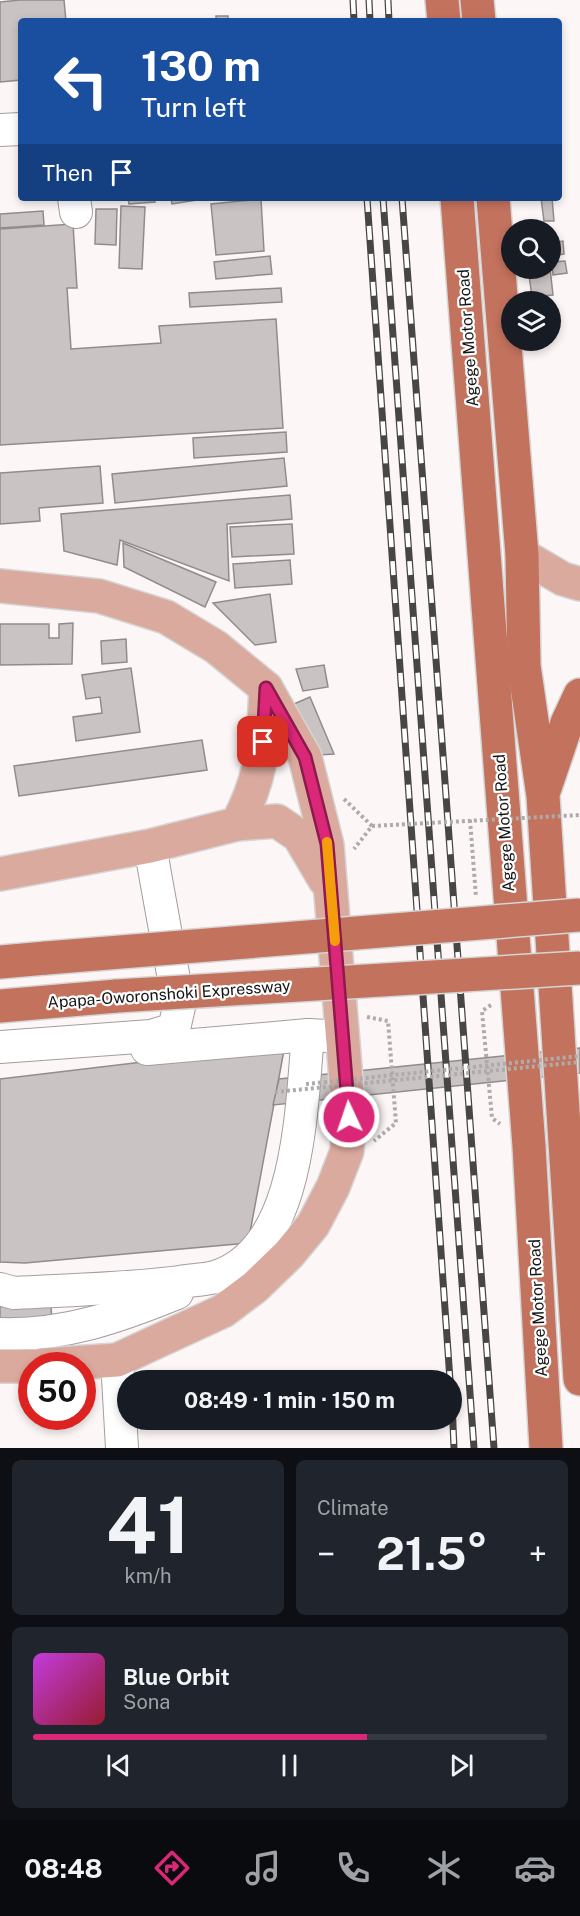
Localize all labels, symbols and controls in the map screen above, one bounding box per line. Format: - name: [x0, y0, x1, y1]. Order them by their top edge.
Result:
- text: 130 m: [141, 41, 261, 90]
- icon: left: [42, 42, 120, 120]
- text: Turn left: [141, 91, 247, 123]
- icon: arrive: [105, 156, 138, 189]
- text: Then: [42, 160, 93, 186]
- map controls: [501, 219, 561, 351]
- button: search: [501, 219, 561, 279]
- street label: Agege Motor Road: [454, 268, 482, 408]
- button: layers: [501, 291, 561, 351]
- pin: [237, 716, 288, 767]
- icon: arrive: [246, 725, 279, 758]
- street label: Agege Motor Road: [490, 753, 518, 893]
- street label: Apapa-Oworonshoki Expressway: [47, 976, 292, 1012]
- position arrow: [317, 1085, 381, 1149]
- street label: Agege Motor Road: [525, 1239, 551, 1377]
- speed limit sign: 50: [18, 1352, 96, 1430]
- text: 08:49 · 1 min · 150 m: [184, 1387, 395, 1413]
- text: 41: [106, 1479, 190, 1571]
- text: Climate: [317, 1496, 389, 1520]
- text: 21.5°: [376, 1527, 488, 1580]
- text: −: [317, 1535, 335, 1573]
- text: +: [529, 1535, 547, 1573]
- text: km/h: [124, 1564, 172, 1588]
- text: Blue Orbit: [123, 1664, 230, 1690]
- text: Sona: [123, 1690, 170, 1714]
- icon: previous: [102, 1749, 135, 1782]
- icon: pause: [273, 1749, 306, 1782]
- icon: next: [445, 1749, 478, 1782]
- icon: directions: [151, 1847, 193, 1889]
- icon: music: [242, 1847, 284, 1889]
- icon: phone: [332, 1847, 374, 1889]
- icon: climate: [423, 1847, 465, 1889]
- icon: car: [514, 1847, 556, 1889]
- text: 08:48: [24, 1852, 103, 1884]

